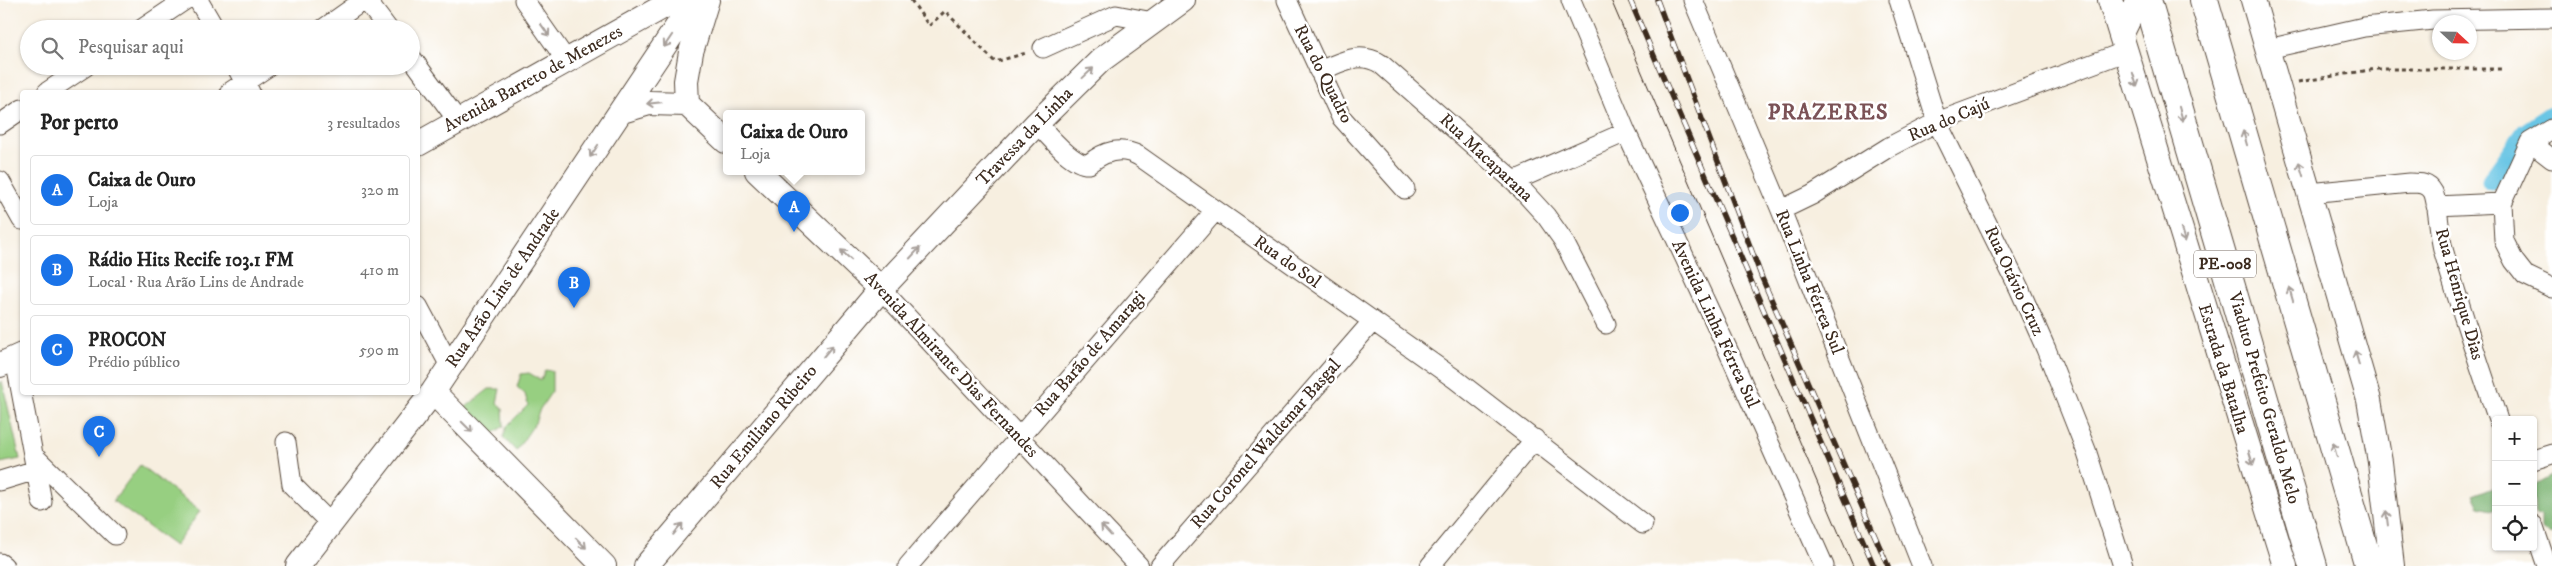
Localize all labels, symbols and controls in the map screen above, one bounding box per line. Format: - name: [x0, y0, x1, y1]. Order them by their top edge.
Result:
- north arrow: [2432, 15, 2477, 60]
- search box: [20, 20, 420, 75]
- street label: Avenida Barreto de Menezes: [440, 21, 626, 137]
- street label: Rua do Quadro: [1289, 21, 1357, 127]
- one-way arrow: [540, 23, 550, 37]
- one-way arrow: [663, 33, 673, 47]
- icon: search: [38, 34, 66, 62]
- text: Pesquisar aqui: [78, 36, 184, 59]
- one-way arrow: [1081, 67, 1094, 78]
- one-way arrow: [2131, 71, 2141, 87]
- street label: Travessa da Linha: [972, 83, 1078, 191]
- street label: Rua do Cajú: [1905, 93, 1993, 147]
- one-way arrow: [646, 98, 662, 108]
- district label: PRAZERES: [1768, 99, 1888, 126]
- one-way arrow: [2177, 105, 2186, 121]
- street label: Rua Macaparana: [1435, 109, 1538, 207]
- text: Por perto: [40, 110, 118, 136]
- popup: [723, 110, 865, 175]
- text: 3 resultados: [327, 113, 400, 133]
- text: Caixa de Ouro: [740, 121, 848, 144]
- one-way arrow: [2240, 131, 2250, 147]
- one-way arrow: [589, 144, 600, 158]
- text: Loja: [740, 144, 770, 164]
- one-way arrow: [2296, 161, 2306, 177]
- text: Caixa de Ouro: [88, 169, 195, 192]
- text: A: [52, 180, 62, 200]
- text: 320 m: [361, 180, 399, 200]
- pin: A: [778, 191, 810, 232]
- text: Loja: [88, 192, 118, 212]
- your location: [1667, 200, 1693, 226]
- street label: Rua Arão Lins de Andrade: [441, 204, 565, 372]
- street label: Rua Linha Férrea Sul: [1770, 206, 1848, 358]
- street label: Rua Otávio Cruz: [1979, 223, 2049, 340]
- street label: Rua Henrique Dias: [2430, 226, 2488, 362]
- one-way arrow: [2178, 227, 2188, 243]
- street label: Rua do Sol: [1249, 231, 1325, 294]
- street label: Avenida Linha Férrea Sul: [1666, 236, 1764, 412]
- one-way arrow: [909, 247, 921, 259]
- text: Rádio Hits Recife 103.1 FM: [88, 249, 294, 272]
- one-way arrow: [840, 249, 852, 261]
- road number: PE-008: [2194, 250, 2256, 278]
- text: B: [52, 260, 62, 280]
- text: 410 m: [360, 260, 399, 280]
- pin: B: [558, 267, 590, 308]
- street label: Avenida Almirante Dias Fernandes: [859, 268, 1043, 462]
- text: Local · Rua Arão Lins de Andrade: [88, 272, 304, 292]
- street label: Rua Barão de Amaragi: [1030, 287, 1150, 421]
- one-way arrow: [2285, 287, 2295, 303]
- street label: Viaduto Prefeito Geraldo Melo: [2223, 289, 2305, 507]
- street label: Estrada da Batalha: [2193, 301, 2253, 437]
- text: PROCON: [88, 329, 166, 352]
- text: C: [52, 340, 62, 360]
- text: 590 m: [359, 340, 399, 360]
- one-way arrow: [822, 345, 834, 358]
- one-way arrow: [2351, 351, 2361, 367]
- text: Prédio público: [88, 352, 180, 372]
- street label: Rua Coronel Waldemar Basgal: [1186, 354, 1346, 533]
- street label: Rua Emiliano Ribeiro: [706, 360, 823, 494]
- pin: C: [83, 416, 115, 457]
- map controls: [2492, 416, 2537, 551]
- button: +: [2492, 416, 2537, 461]
- one-way arrow: [461, 421, 473, 433]
- one-way arrow: [2330, 443, 2340, 459]
- one-way arrow: [2246, 449, 2256, 465]
- button: −: [2492, 461, 2537, 506]
- button: locate: [2492, 506, 2537, 551]
- one-way arrow: [2382, 510, 2392, 526]
- one-way arrow: [672, 522, 683, 535]
- one-way arrow: [1100, 524, 1112, 537]
- one-way arrow: [575, 537, 587, 549]

